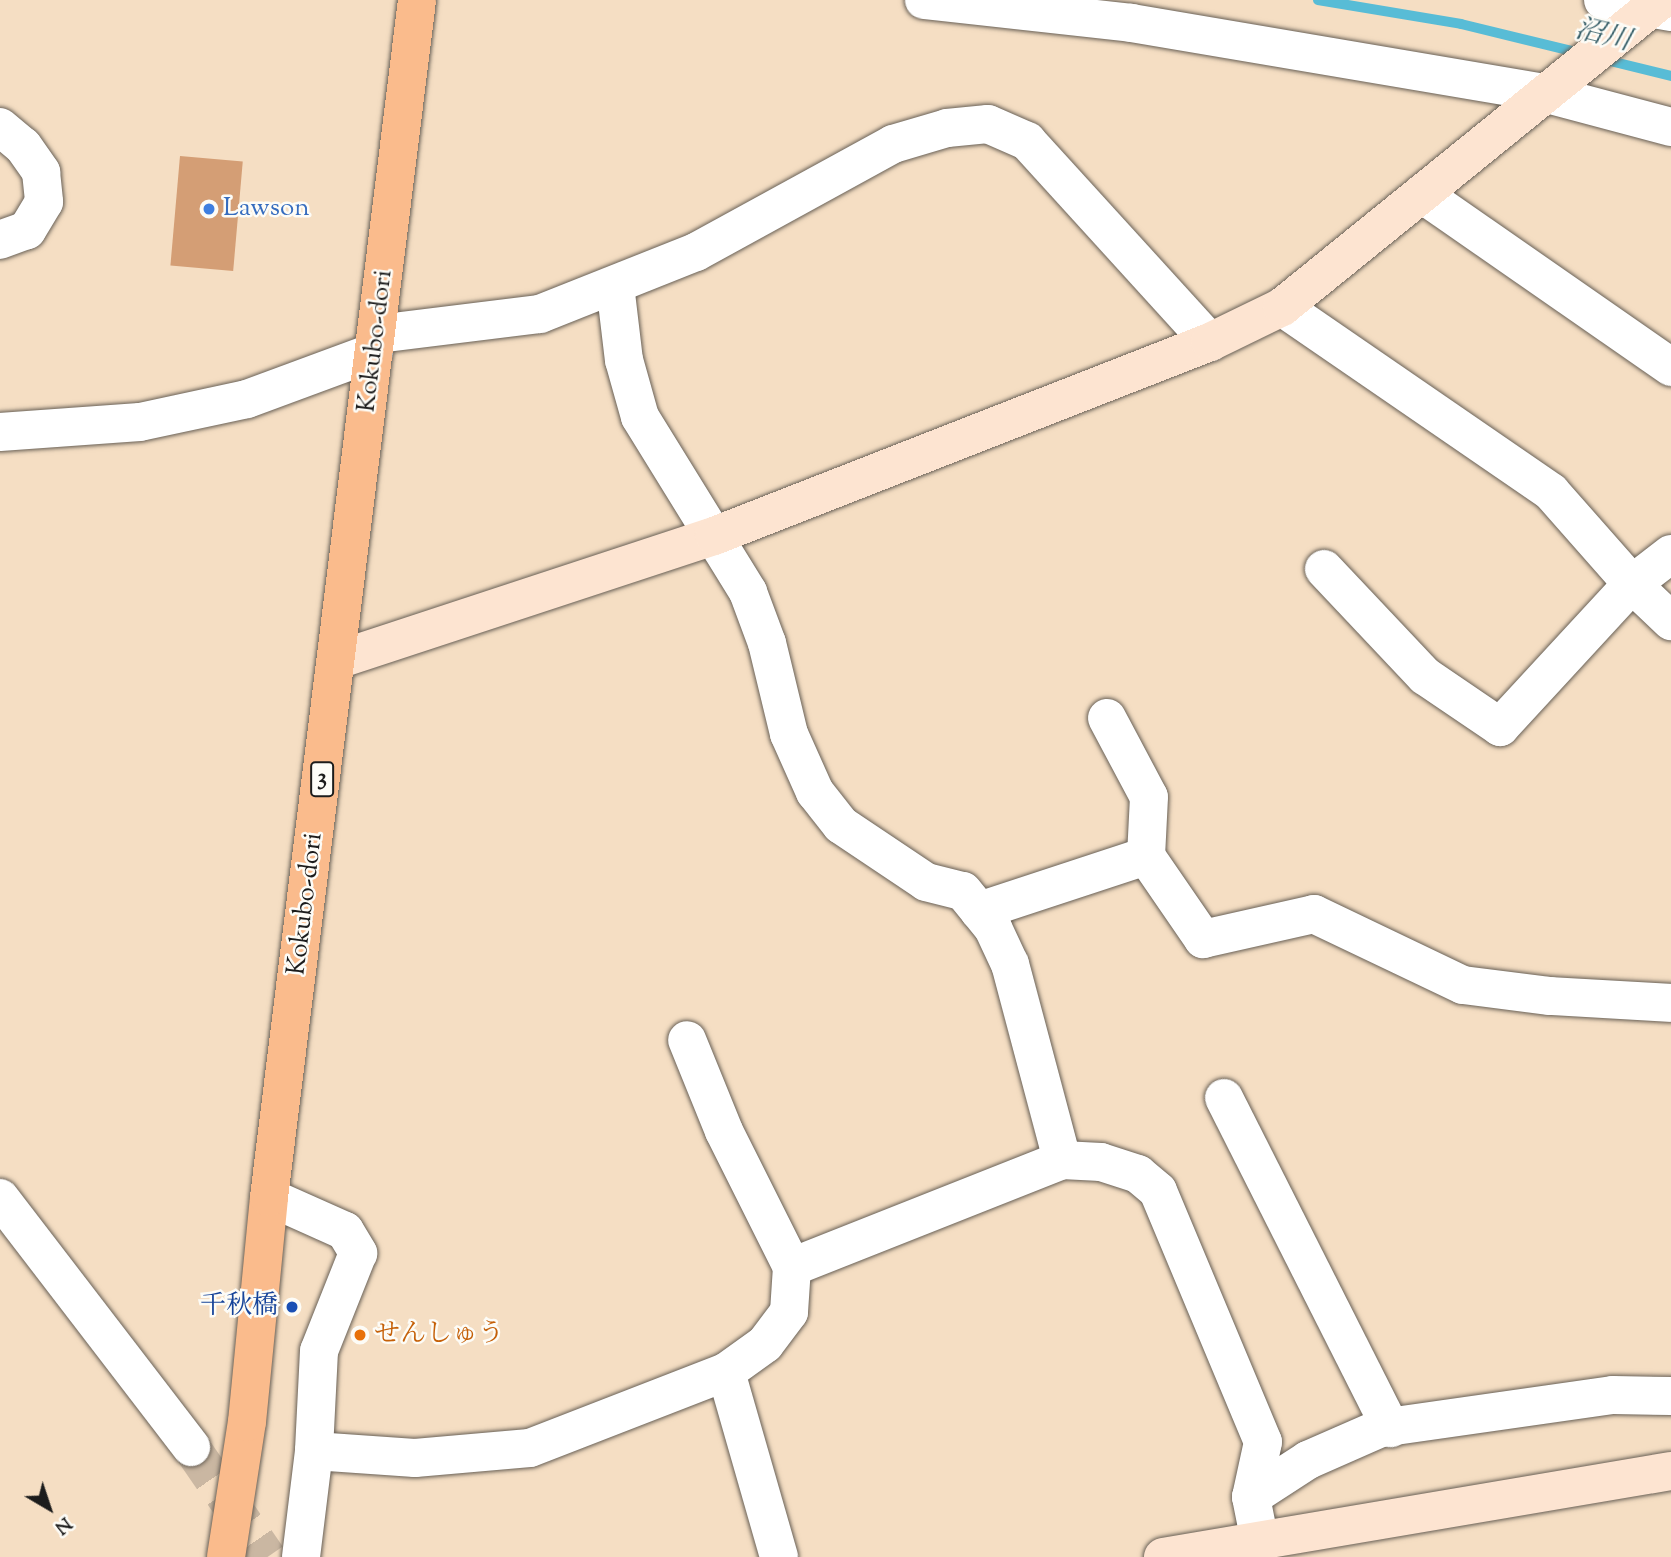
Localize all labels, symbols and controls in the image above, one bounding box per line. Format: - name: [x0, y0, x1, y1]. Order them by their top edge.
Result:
- water label: 沼川: [1572, 13, 1634, 59]
- place label: Lawson: [223, 193, 310, 225]
- marker: Lawson: [201, 201, 217, 217]
- street label: Kokubo-dori: [352, 268, 400, 414]
- road number: 3: [310, 758, 334, 800]
- street label: Kokubo-dori: [282, 831, 330, 977]
- place label: 千秋橋: [200, 1291, 278, 1323]
- marker: 千秋橋: [284, 1299, 300, 1315]
- place label: せんしゅう: [374, 1319, 504, 1351]
- marker: せんしゅう: [352, 1327, 368, 1343]
- north arrow: [14, 1473, 84, 1543]
- text: N: [48, 1509, 77, 1540]

